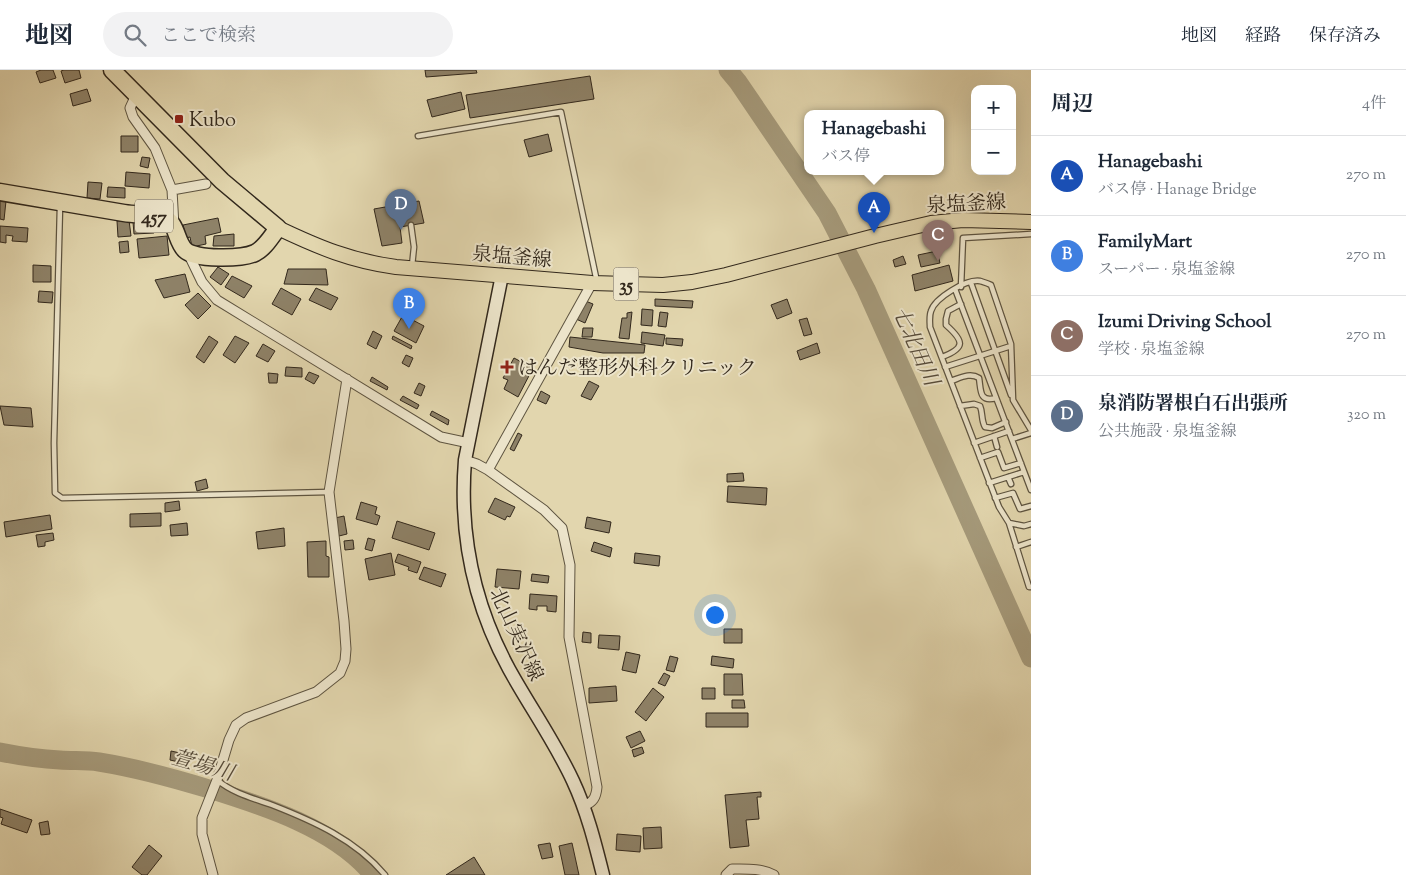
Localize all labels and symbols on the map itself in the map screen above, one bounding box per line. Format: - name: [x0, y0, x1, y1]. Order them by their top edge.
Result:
- place label: Kubo: [189, 107, 236, 136]
- marker: Kubo: [173, 113, 185, 125]
- pin: D: [385, 189, 417, 230]
- street label: 泉塩釜線: [925, 189, 1007, 222]
- pin: A: [858, 192, 890, 233]
- road number: 457: [135, 200, 173, 232]
- pin: C: [922, 220, 954, 261]
- street label: 泉塩釜線: [471, 241, 553, 276]
- road number: 35: [614, 268, 638, 300]
- pin: B: [393, 288, 425, 329]
- water label: 七北田川: [883, 302, 946, 393]
- place label: はんだ整形外科クリニック: [518, 355, 757, 384]
- marker: はんだ整形外科クリニック: [500, 360, 514, 374]
- street label: 北山実沢線: [480, 584, 549, 686]
- your location: [702, 602, 728, 628]
- water label: 萱場川: [168, 744, 239, 791]

